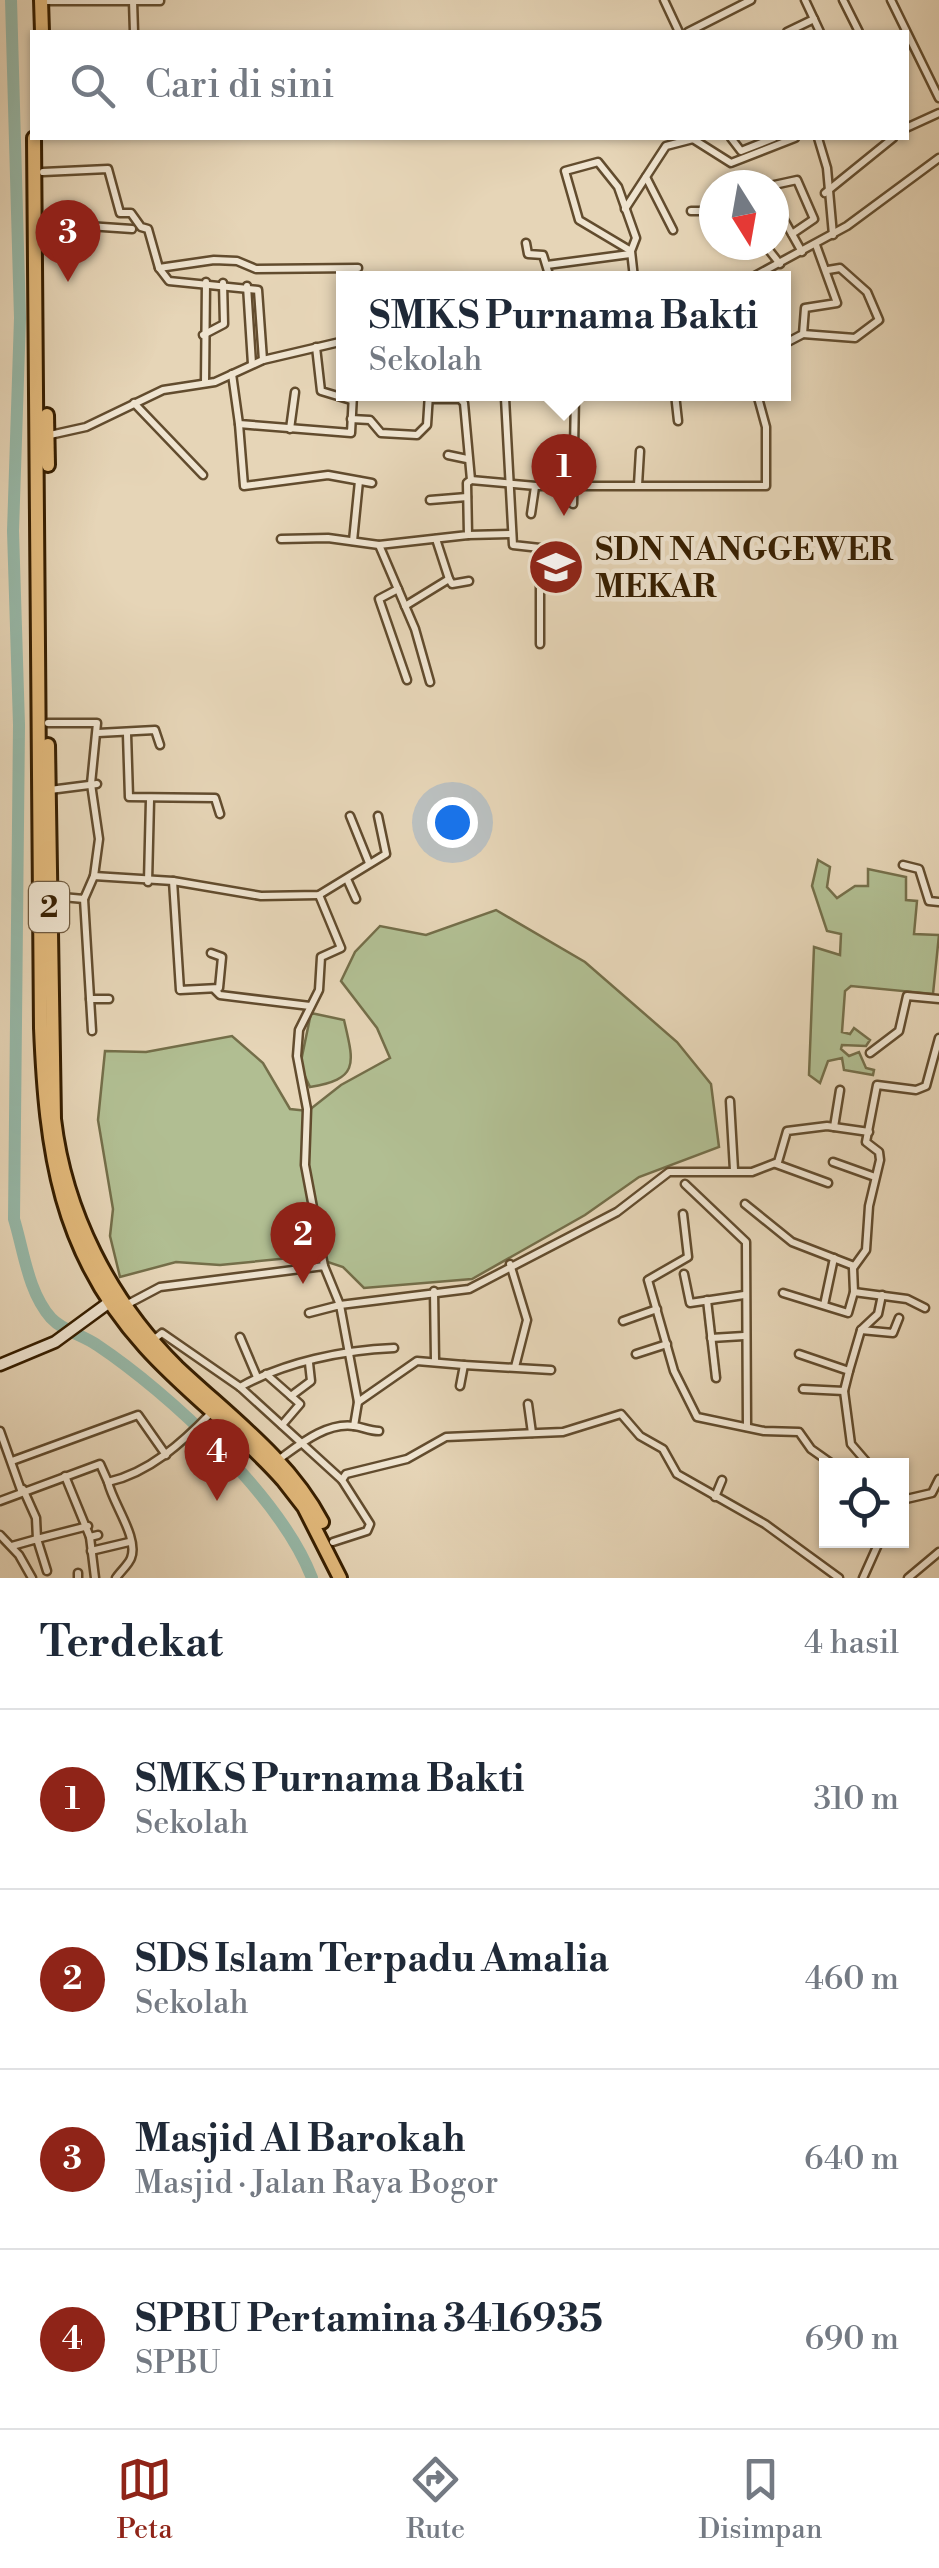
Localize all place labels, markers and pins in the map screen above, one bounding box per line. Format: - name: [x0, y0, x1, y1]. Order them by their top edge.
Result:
- pin: 3: [36, 200, 100, 282]
- pin: 1: [532, 434, 596, 516]
- place label: SDN NANGGEWER MEKAR: [595, 530, 894, 607]
- school or university icon: SDN NANGGEWER MEKAR: [526, 537, 586, 597]
- pin: 2: [270, 1202, 336, 1284]
- pin: 4: [184, 1418, 250, 1501]

